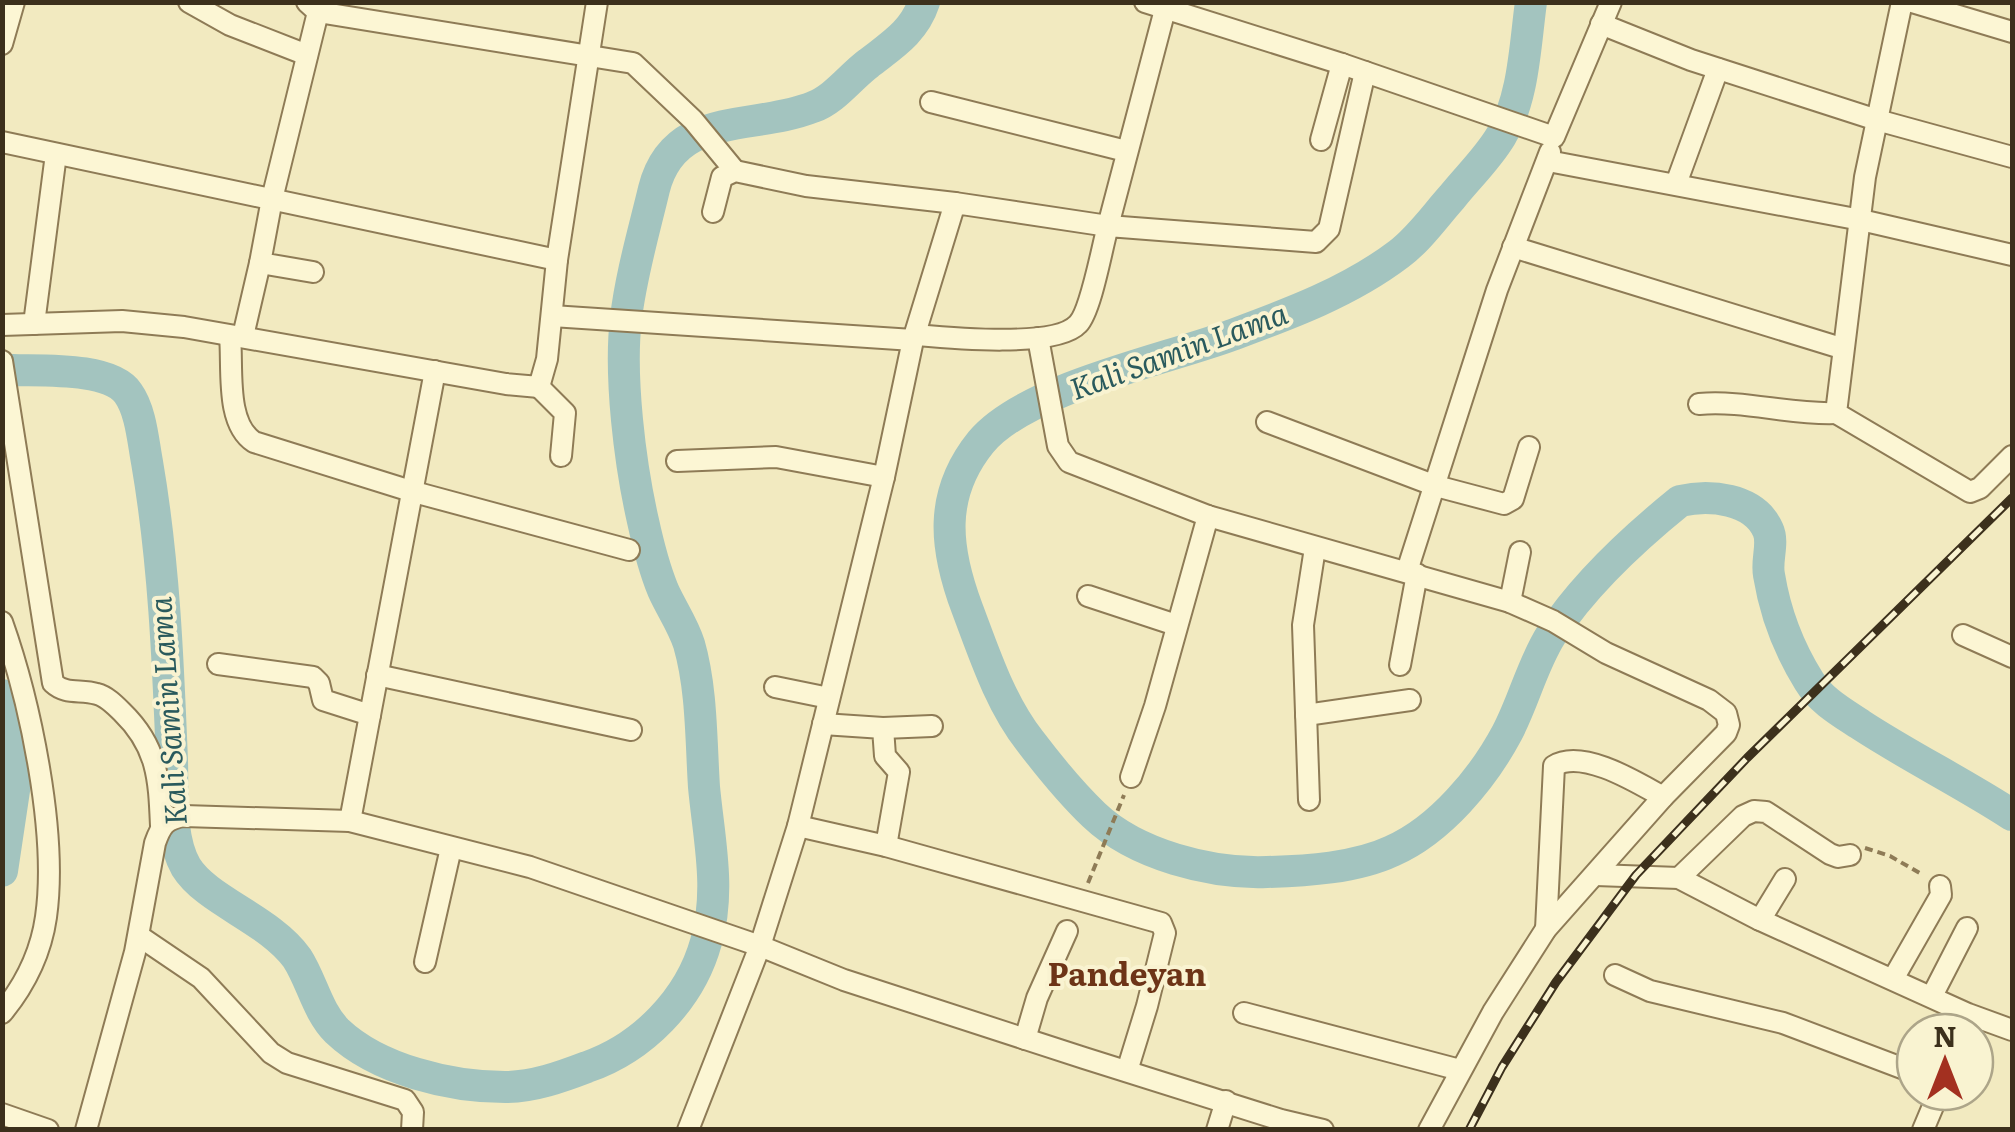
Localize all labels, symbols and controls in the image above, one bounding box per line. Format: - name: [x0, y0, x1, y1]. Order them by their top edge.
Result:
- water label: Kali Samin Lama: [1063, 289, 1293, 409]
- water label: Kali Samin Lama: [136, 596, 196, 827]
- district label: Pandeyan: [1048, 948, 1206, 996]
- north arrow: [1895, 1012, 1995, 1112]
- text: N: [1933, 1014, 1957, 1056]

